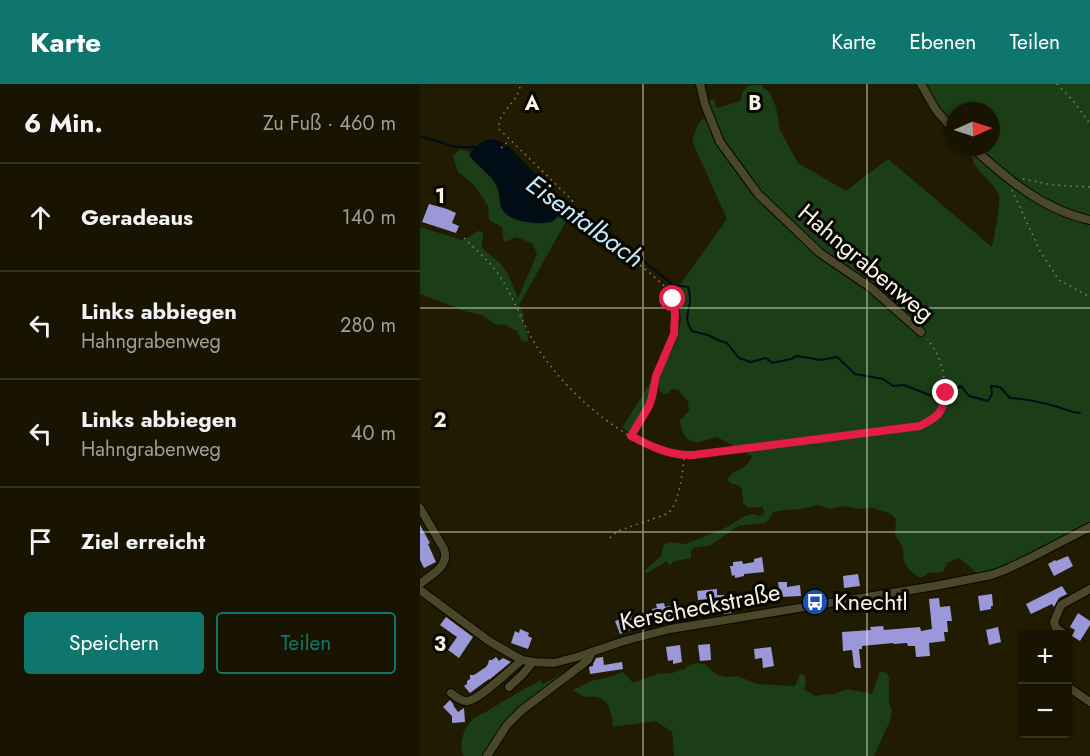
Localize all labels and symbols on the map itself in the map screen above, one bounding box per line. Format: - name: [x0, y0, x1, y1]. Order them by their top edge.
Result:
- text: A: [524, 89, 540, 118]
- text: B: [748, 89, 762, 118]
- north arrow: [946, 102, 1000, 156]
- water label: Eisentalbach: [518, 165, 652, 277]
- text: 1: [435, 182, 445, 211]
- street label: Hahngrabenweg: [791, 195, 942, 330]
- route start: [659, 285, 685, 311]
- route end: [932, 379, 958, 405]
- text: 2: [433, 406, 447, 435]
- street label: Kerscheckstraße: [617, 574, 783, 639]
- place label: Knechtl: [834, 584, 908, 619]
- bus stop icon: Knechtl: [800, 587, 830, 617]
- text: 3: [434, 630, 446, 659]

